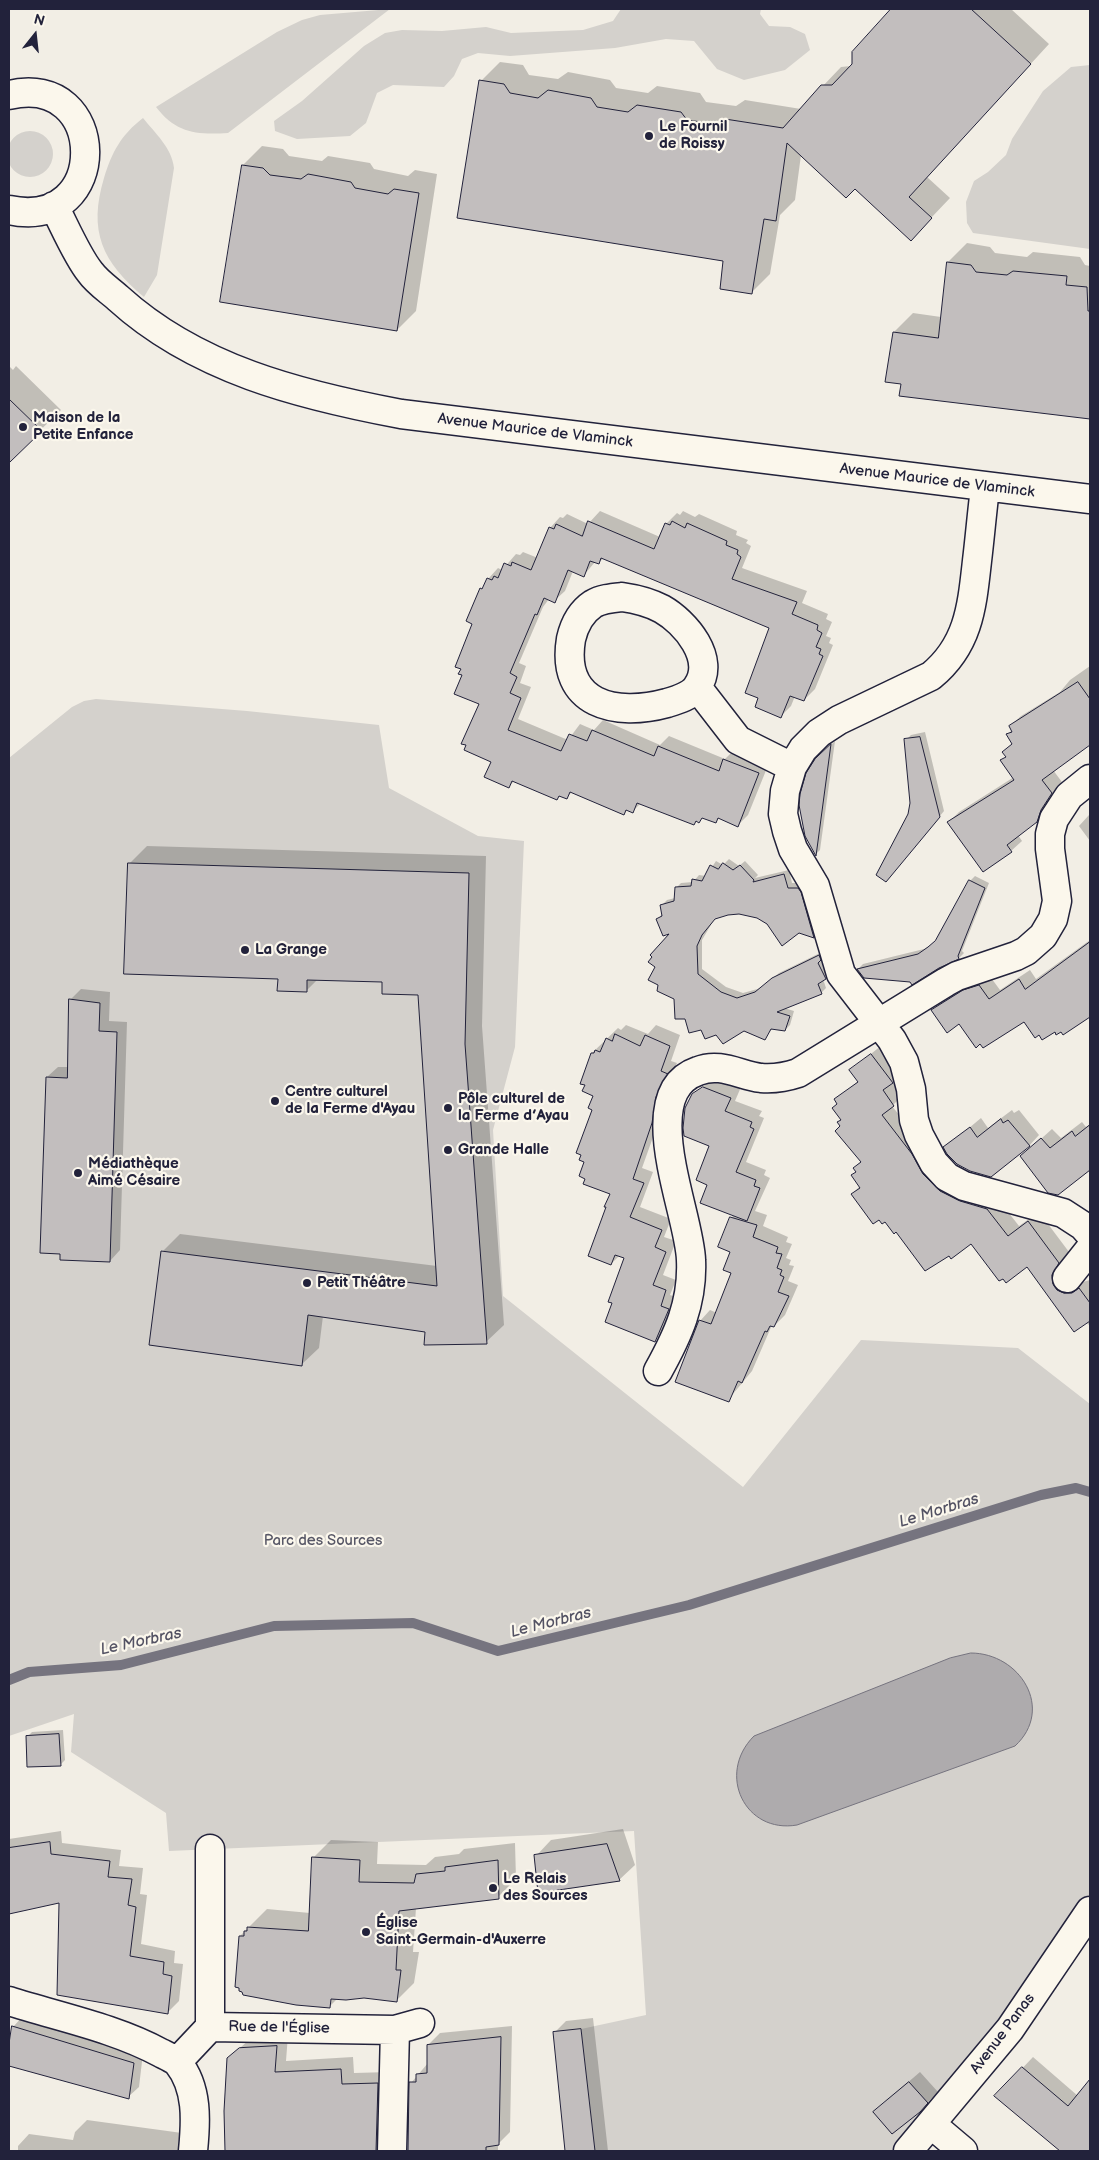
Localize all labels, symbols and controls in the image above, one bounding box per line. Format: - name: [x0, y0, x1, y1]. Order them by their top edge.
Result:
- north arrow: [10, 10, 60, 60]
- text: N: [32, 10, 47, 30]
- place label: Le Fournil de Roissy: [659, 118, 727, 153]
- marker: Le Fournil de Roissy: [643, 130, 655, 142]
- place label: Maison de la Petite Enfance: [33, 409, 133, 444]
- street label: Avenue Maurice de Vlaminck: [436, 410, 634, 452]
- marker: Maison de la Petite Enfance: [17, 421, 29, 433]
- street label: Avenue Maurice de Vlaminck: [838, 460, 1036, 502]
- place label: La Grange: [255, 941, 327, 959]
- marker: La Grange: [239, 944, 251, 956]
- place label: Centre culturel de la Ferme d'Ayau: [285, 1083, 415, 1118]
- place label: Pôle culturel de la Ferme d’Ayau: [458, 1090, 569, 1125]
- marker: Centre culturel de la Ferme d'Ayau: [269, 1095, 281, 1107]
- marker: Pôle culturel de la Ferme d’Ayau: [442, 1102, 454, 1114]
- place label: Grande Halle: [458, 1141, 549, 1159]
- marker: Grande Halle: [442, 1144, 454, 1156]
- place label: Médiathèque Aimé Césaire: [88, 1155, 180, 1190]
- marker: Médiathèque Aimé Césaire: [72, 1167, 84, 1179]
- place label: Petit Théâtre: [317, 1274, 406, 1292]
- marker: Petit Théâtre: [301, 1277, 313, 1289]
- water label: Le Morbras: [897, 1490, 981, 1532]
- park label: Parc des Sources: [264, 1532, 382, 1550]
- water label: Le Morbras: [509, 1604, 593, 1642]
- water label: Le Morbras: [99, 1624, 183, 1660]
- place label: Le Relais des Sources: [503, 1870, 588, 1905]
- marker: Le Relais des Sources: [487, 1882, 499, 1894]
- place label: Église Saint-Germain-d'Auxerre: [376, 1914, 546, 1949]
- marker: Église Saint-Germain-d'Auxerre: [360, 1926, 372, 1938]
- street label: Avenue Panas: [967, 1990, 1039, 2078]
- street label: Rue de l'Église: [228, 2018, 330, 2038]

